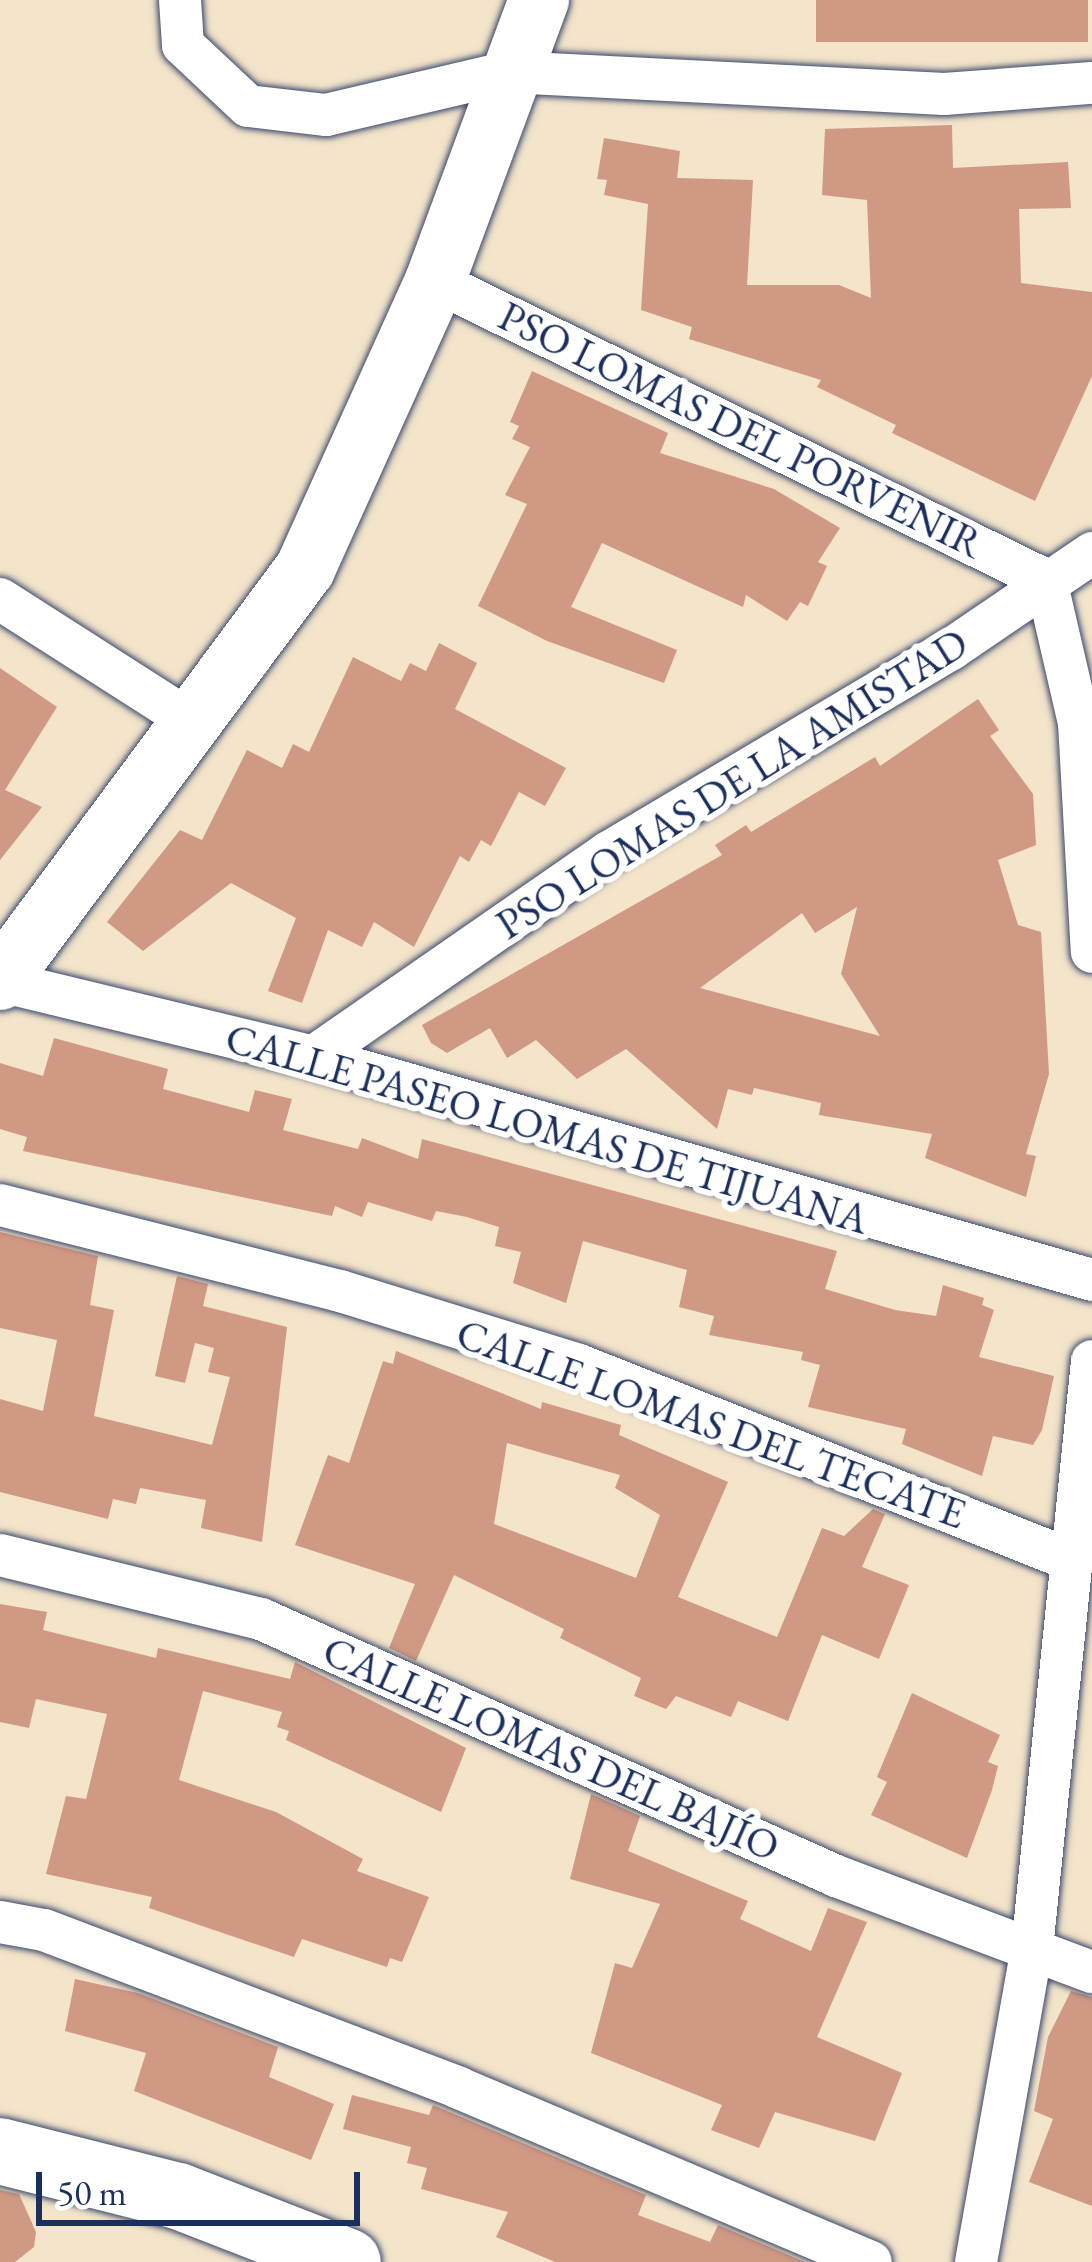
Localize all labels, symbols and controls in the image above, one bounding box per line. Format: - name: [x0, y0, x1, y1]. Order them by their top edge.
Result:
- street label: PSO LOMAS DEL PORVENIR: [491, 291, 991, 569]
- street label: PSO LOMAS DE LA AMISTAD: [487, 618, 977, 950]
- street label: CALLE PASEO LOMAS DE TIJUANA: [220, 1013, 874, 1245]
- street label: CALLE LOMAS DEL TECATE: [449, 1308, 973, 1540]
- street label: CALLE LOMAS DEL BAJÍO: [315, 1626, 787, 1872]
- scale bar: [42, 2148, 366, 2222]
- text: 50 m: [57, 2169, 127, 2216]

